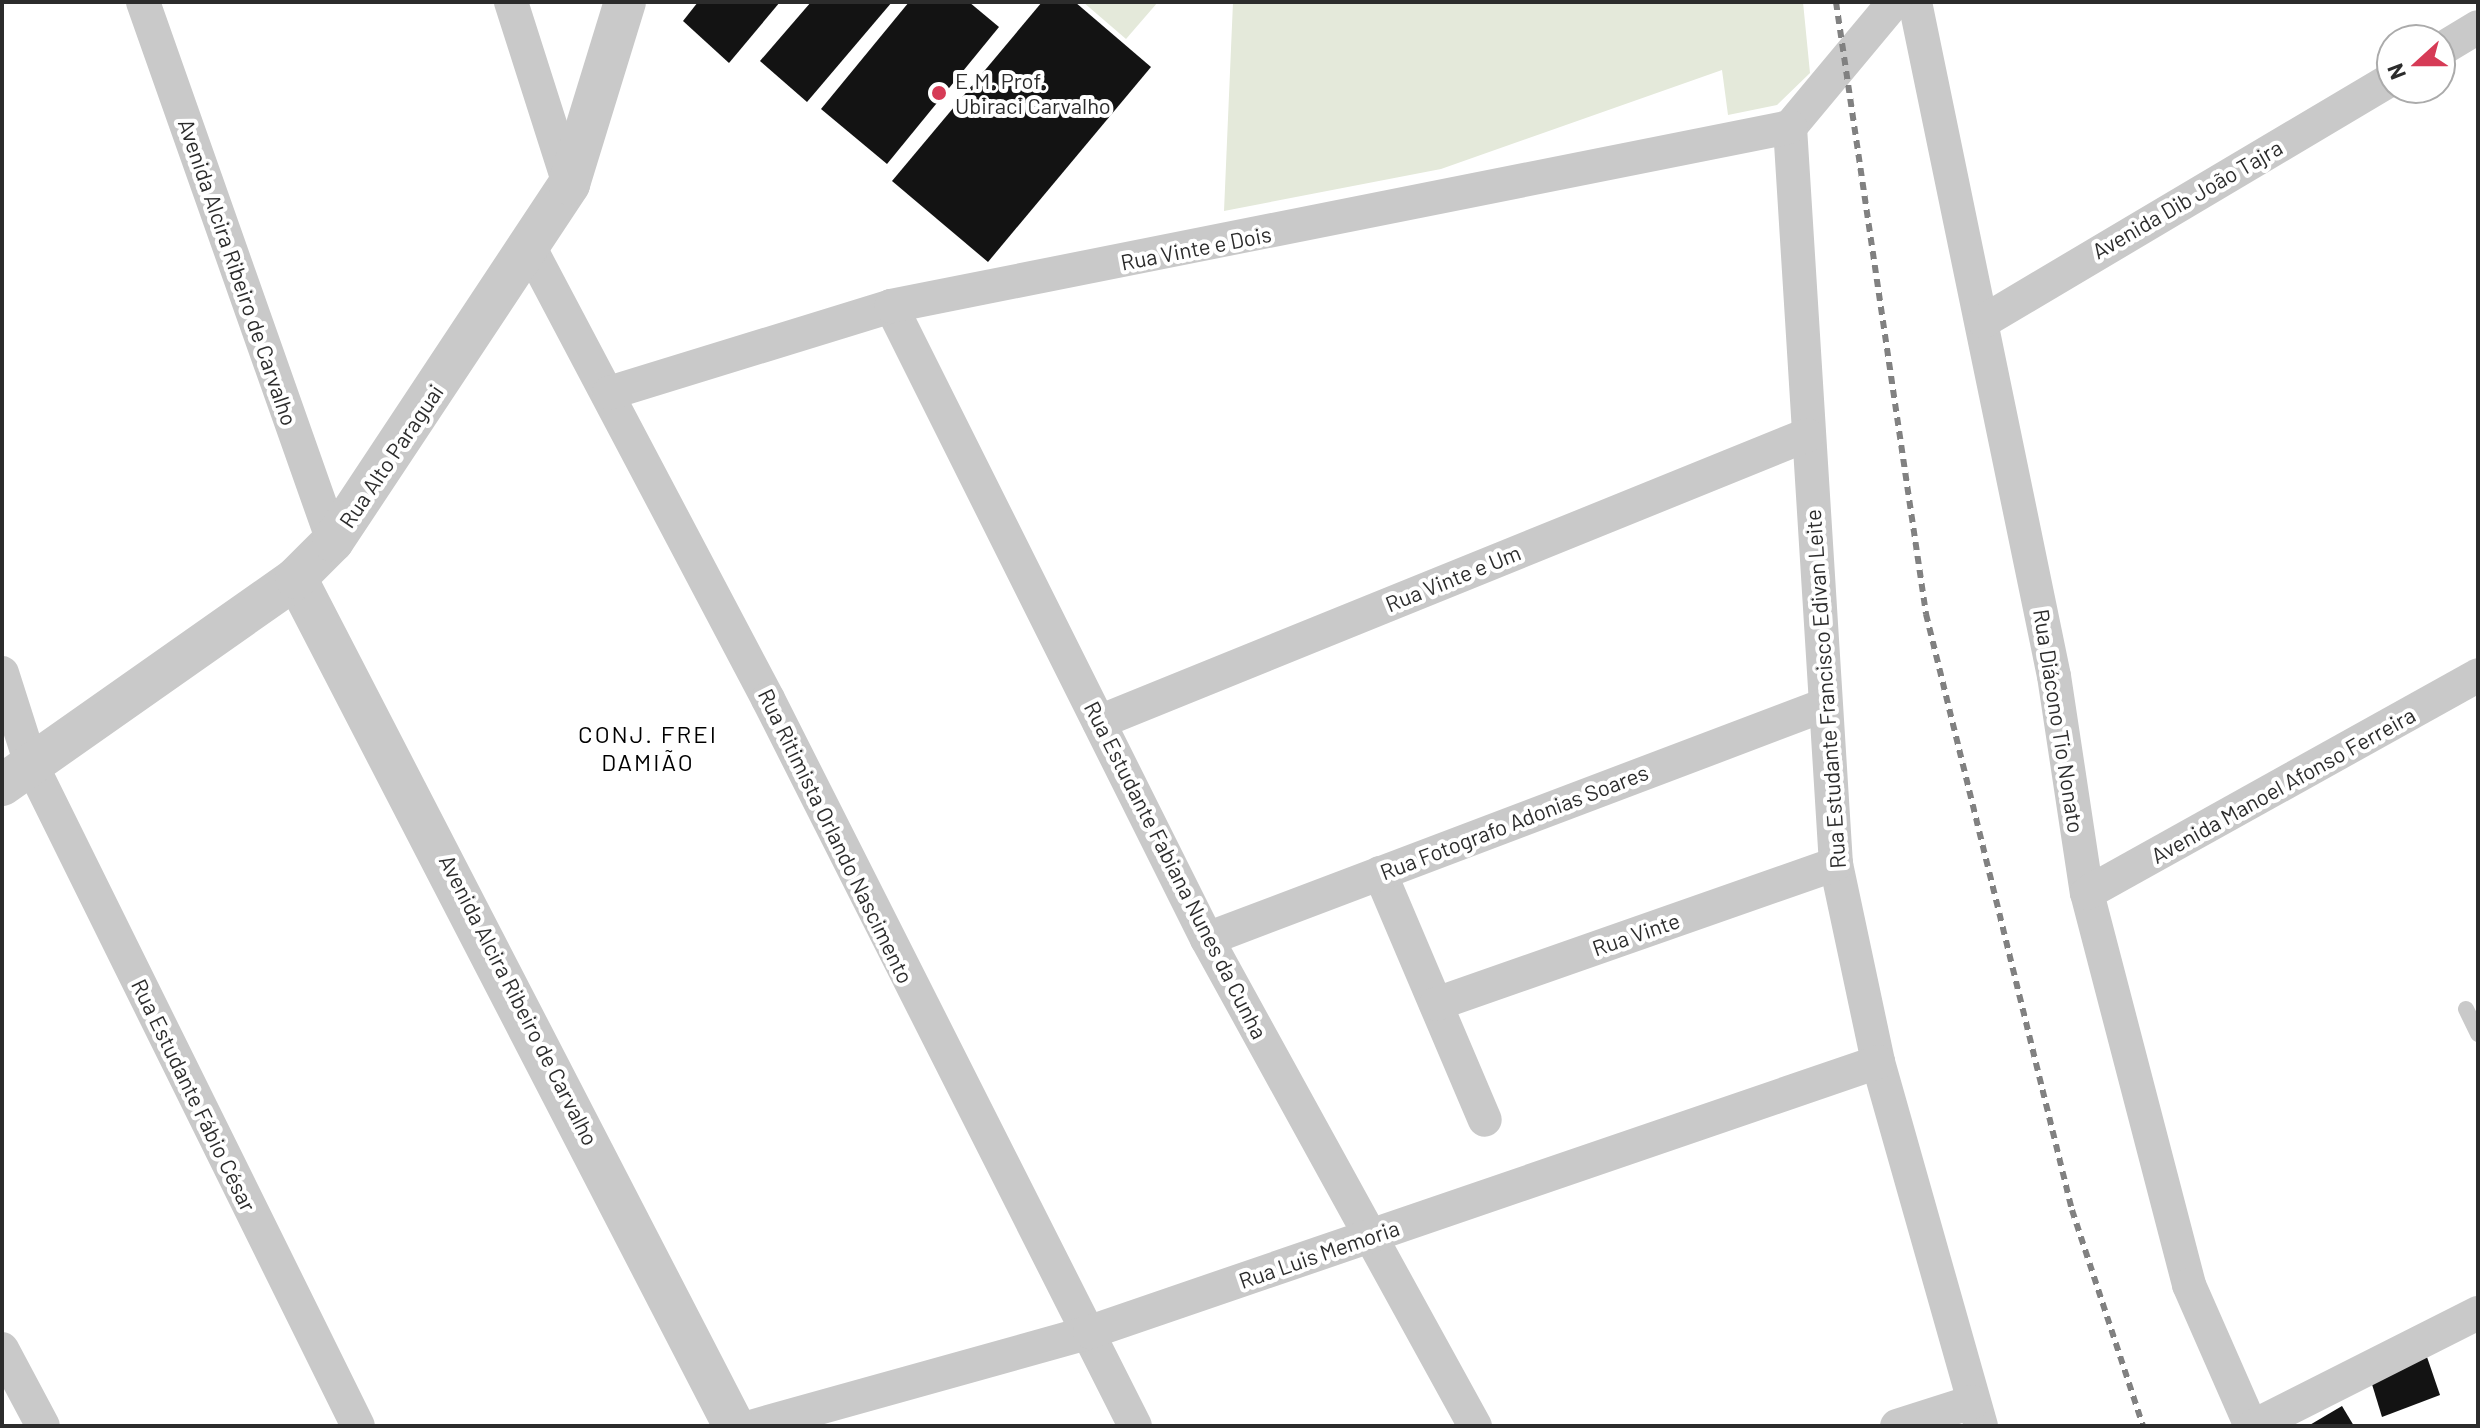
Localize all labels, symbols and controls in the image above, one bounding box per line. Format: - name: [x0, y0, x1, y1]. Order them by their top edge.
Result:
- north arrow: [2376, 24, 2456, 104]
- text: N: [2381, 60, 2410, 83]
- place label: E.M. Prof. Ubiraci Carvalho: [955, 67, 1111, 118]
- marker: E.M. Prof. Ubiraci Carvalho: [930, 84, 948, 102]
- street label: Avenida Alcira Ribeiro de Carvalho: [173, 115, 303, 429]
- street label: Avenida Dib João Tajra: [2087, 134, 2287, 264]
- street label: Rua Vinte e Dois: [1118, 220, 1274, 276]
- street label: Rua Alto Paraguai: [333, 379, 449, 533]
- street label: Rua Estudante Francisco Edivan Leite: [1799, 509, 1851, 869]
- street label: Rua Vinte e Um: [1381, 539, 1525, 617]
- street label: Rua Diácono Tio Nonato: [2028, 607, 2090, 835]
- street label: Rua Ritimista Orlando Nascimento: [753, 684, 919, 988]
- street label: Rua Estudante Fabiana Nunes da Cunha: [1079, 697, 1273, 1043]
- street label: Avenida Manoel Afonso Ferreira: [2146, 701, 2420, 869]
- district label: CONJ. FREI DAMIÃO: [578, 720, 718, 776]
- street label: Rua Fotografo Adonias Soares: [1376, 759, 1652, 885]
- street label: Avenida Alcira Ribeiro de Carvalho: [434, 850, 604, 1150]
- street label: Rua Vinte: [1589, 907, 1683, 961]
- street label: Rua Estudante Fábio César: [126, 975, 262, 1215]
- street label: Rua Luis Memoria: [1235, 1214, 1403, 1294]

